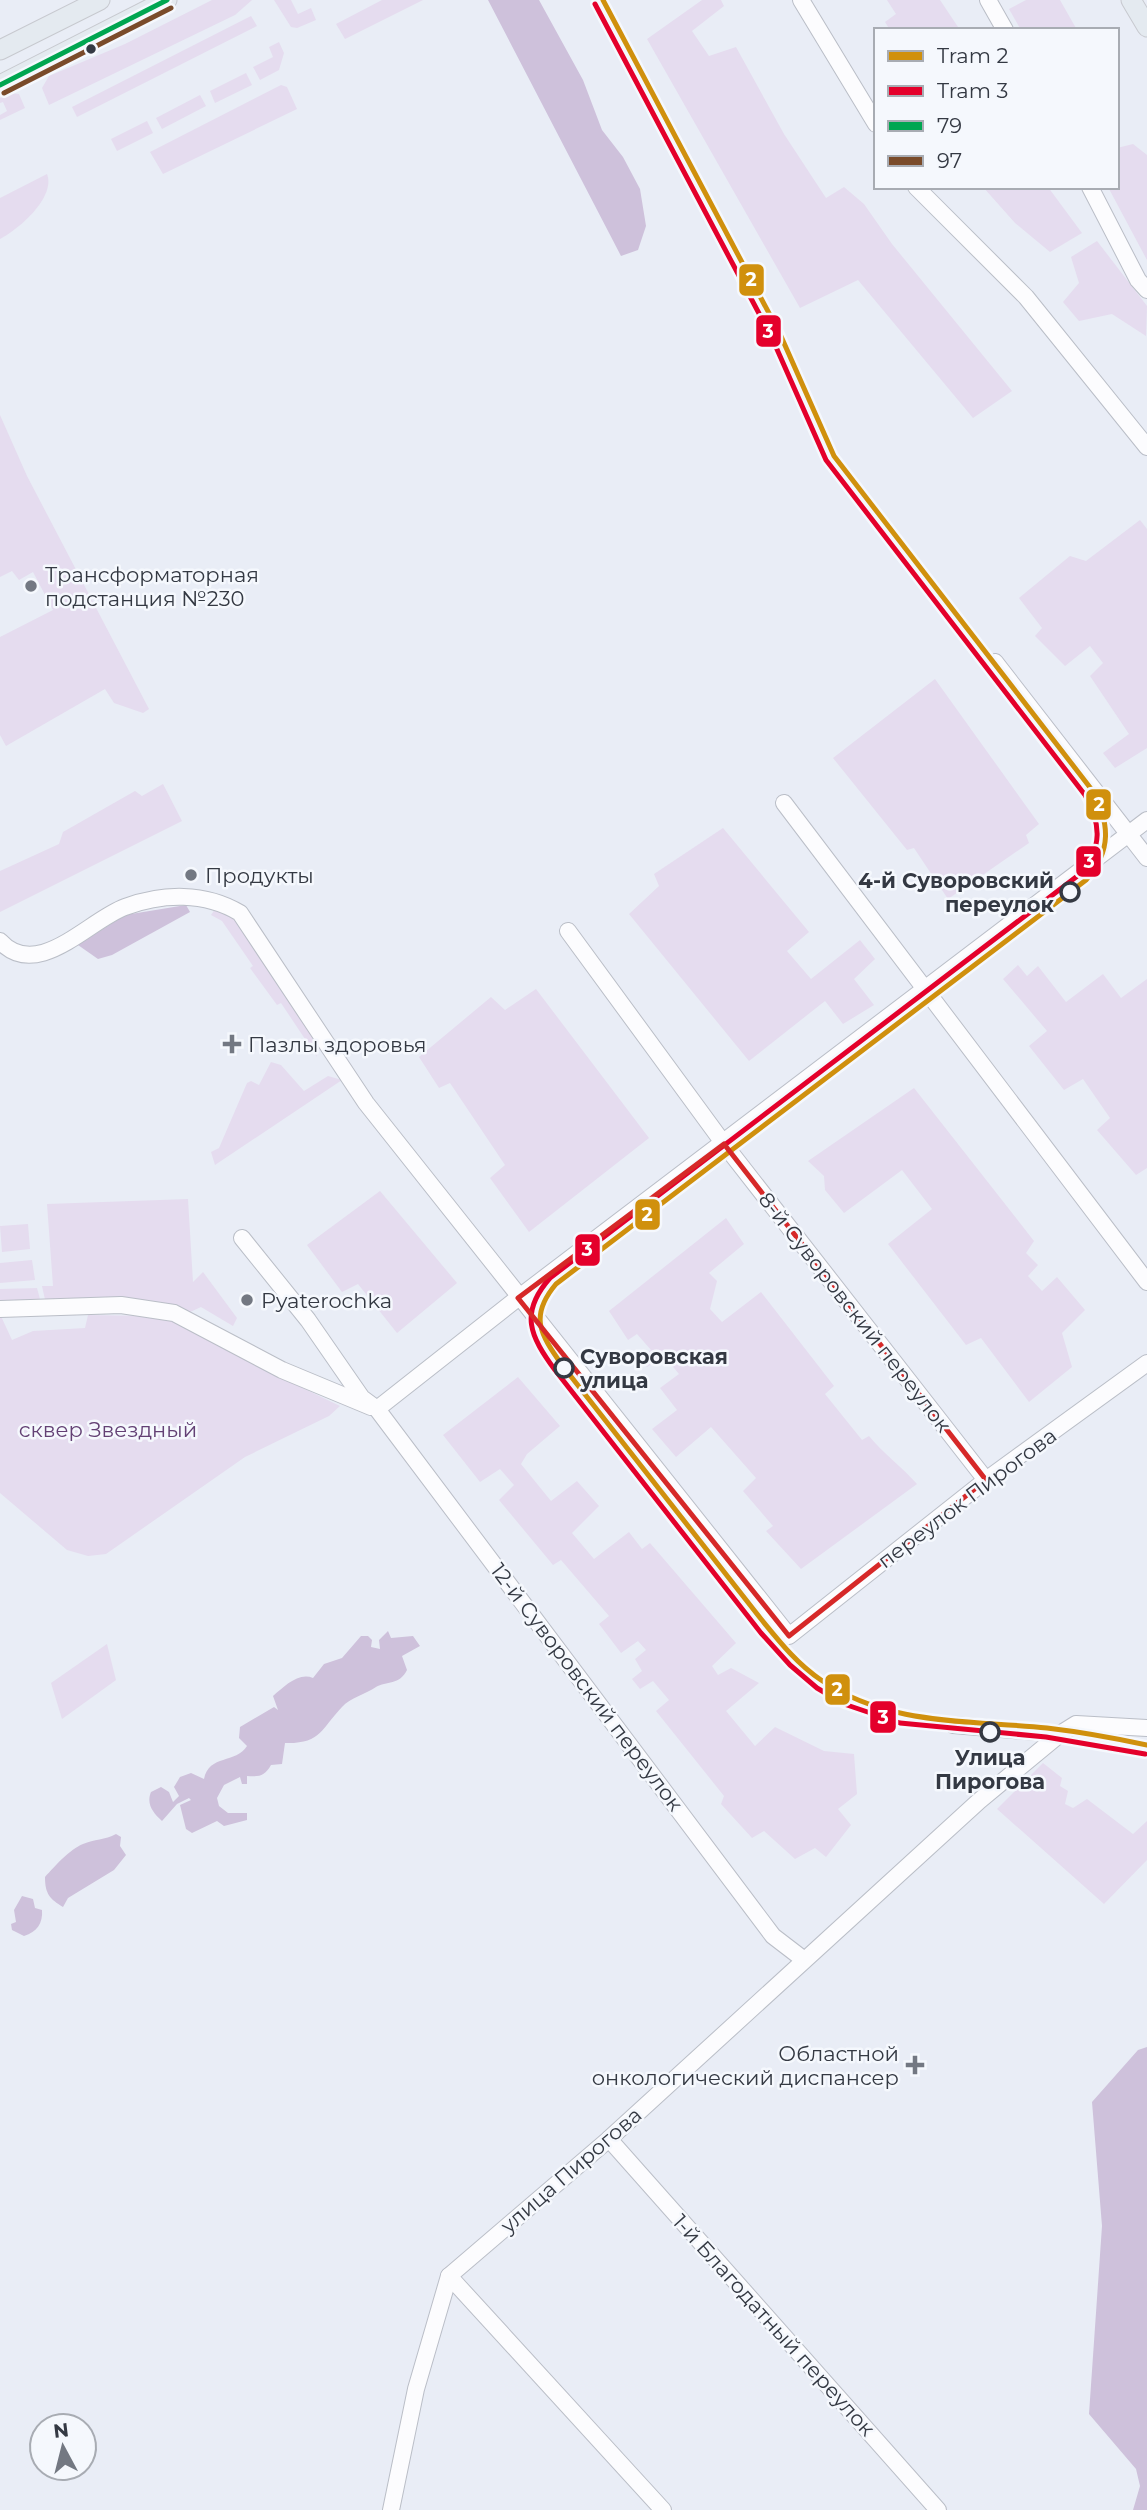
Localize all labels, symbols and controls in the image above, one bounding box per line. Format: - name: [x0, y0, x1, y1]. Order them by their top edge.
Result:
- legend: [874, 28, 1119, 189]
- unlabelled marker: [84, 42, 98, 56]
- text: Tram 2: [937, 43, 1009, 68]
- text: Tram 3: [937, 78, 1008, 103]
- text: 79: [937, 113, 962, 138]
- text: 97: [937, 148, 962, 173]
- line badge: 2: [738, 263, 765, 297]
- text: 2: [745, 268, 757, 291]
- line badge: 3: [755, 314, 782, 348]
- text: 3: [761, 320, 774, 343]
- place label: Трансформаторная подстанция №230: [45, 562, 259, 611]
- marker: Трансформаторная подстанция №230: [23, 578, 39, 594]
- line badge: 2: [1085, 788, 1112, 821]
- text: 2: [1093, 793, 1105, 816]
- line badge: 3: [1075, 845, 1102, 878]
- text: 3: [1082, 850, 1095, 873]
- place label: Продукты: [205, 863, 314, 888]
- marker: Продукты: [183, 867, 199, 883]
- place label: 4-й Суворовский переулок: [858, 868, 1055, 917]
- marker: 4-й Суворовский переулок: [1060, 882, 1080, 902]
- place label: Пазлы здоровья: [248, 1032, 427, 1057]
- marker: Пазлы здоровья: [222, 1034, 242, 1054]
- street label: 8-й Суворовский переулок: [754, 1187, 956, 1437]
- line badge: 2: [634, 1198, 661, 1231]
- text: 2: [641, 1203, 653, 1226]
- line badge: 3: [574, 1233, 601, 1267]
- text: 3: [580, 1238, 593, 1261]
- place label: Pyaterochka: [261, 1288, 392, 1313]
- marker: Pyaterochka: [239, 1292, 255, 1308]
- place label: Суворовская улица: [579, 1344, 728, 1393]
- marker: Суворовская улица: [554, 1358, 574, 1378]
- park label: сквер Звездный: [19, 1417, 197, 1442]
- street label: переулок Пирогова: [873, 1423, 1061, 1573]
- street label: 12-й Суворовский переулок: [486, 1558, 688, 1816]
- line badge: 2: [824, 1673, 851, 1706]
- text: 2: [831, 1678, 843, 1701]
- line badge: 3: [869, 1700, 897, 1734]
- text: 3: [876, 1706, 889, 1729]
- marker: Улица Пирогова: [980, 1722, 1000, 1742]
- place label: Улица Пирогова: [935, 1745, 1045, 1794]
- place label: Областной онкологический диспансер: [592, 2041, 899, 2090]
- marker: Областной онкологический диспансер: [905, 2055, 925, 2075]
- street label: улица Пирогова: [495, 2102, 647, 2239]
- street label: 1-й Благодатный переулок: [668, 2209, 880, 2441]
- north arrow: [28, 2412, 98, 2482]
- text: N: [52, 2418, 70, 2443]

